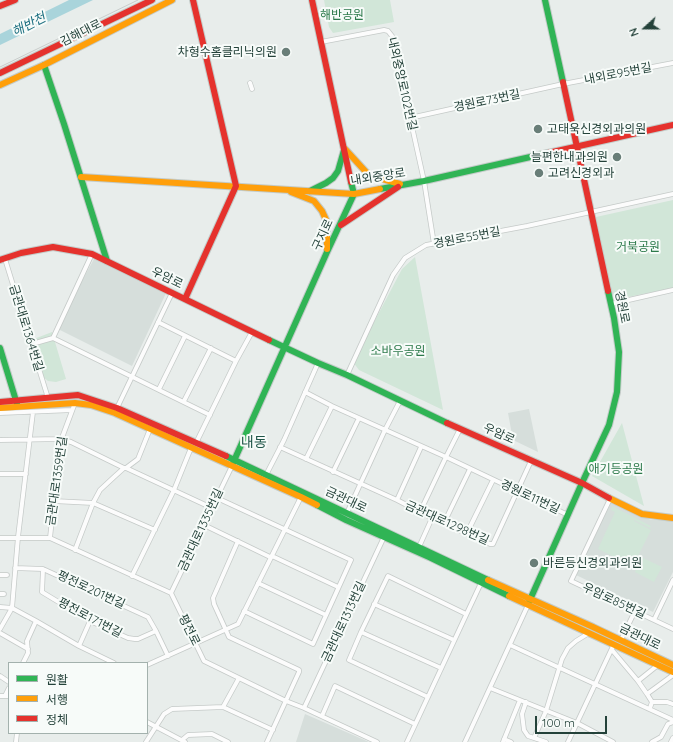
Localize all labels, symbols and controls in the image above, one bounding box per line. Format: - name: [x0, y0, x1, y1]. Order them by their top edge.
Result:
- park label: 해반공원: [320, 8, 364, 22]
- north arrow: [625, 8, 665, 48]
- water label: 해반천: [9, 10, 49, 40]
- street label: 김해대로: [58, 17, 104, 49]
- text: N: [626, 26, 642, 39]
- street label: 내외중앙로102번길: [384, 36, 420, 132]
- place label: 차형수홈클리닉의원: [178, 45, 277, 59]
- marker: 차형수홈클리닉의원: [280, 46, 292, 58]
- street label: 내외로95번길: [583, 60, 653, 88]
- street label: 경원로73번길: [452, 87, 522, 115]
- place label: 고태욱신경외과의원: [547, 122, 646, 136]
- marker: 고태욱신경외과의원: [532, 123, 544, 135]
- place label: 늘편한내과의원: [531, 150, 608, 164]
- marker: 늘편한내과의원: [611, 151, 623, 163]
- street label: 내외중앙로: [350, 166, 406, 188]
- place label: 고려신경외과: [548, 166, 614, 180]
- marker: 고려신경외과: [533, 167, 545, 179]
- street label: 구지로: [309, 217, 337, 253]
- street label: 경원로55번길: [432, 224, 502, 252]
- park label: 거북공원: [616, 240, 660, 254]
- street label: 우암로: [149, 264, 185, 292]
- street label: 금관대로1364번길: [6, 283, 46, 373]
- street label: 경원로: [612, 289, 632, 325]
- park label: 소바우공원: [370, 344, 426, 358]
- street label: 우암로: [481, 421, 517, 447]
- street label: 금관대로1359번길: [44, 435, 70, 527]
- district label: 내동: [241, 435, 267, 451]
- park label: 애기등공원: [588, 462, 644, 476]
- street label: 경원로11번길: [498, 477, 562, 517]
- street label: 금관대로: [323, 484, 369, 516]
- street label: 금관대로1335번길: [175, 486, 227, 574]
- street label: 금관대로1298번길: [403, 498, 491, 548]
- place label: 바른등신경외과의원: [543, 556, 642, 570]
- marker: 바른등신경외과의원: [528, 557, 540, 569]
- street label: 평전로201번길: [55, 568, 127, 612]
- street label: 금관대로1313번길: [319, 579, 369, 665]
- street label: 우암로85번길: [580, 580, 648, 622]
- street label: 평전로171번길: [55, 595, 125, 641]
- street label: 평전로: [175, 612, 203, 648]
- street label: 금관대로: [617, 621, 663, 653]
- legend: [8, 662, 148, 734]
- text: 원활: [46, 672, 68, 687]
- text: 서행: [46, 692, 68, 707]
- scale bar: [537, 708, 609, 734]
- text: 정체: [46, 712, 68, 727]
- text: 100 m: [542, 715, 575, 730]

